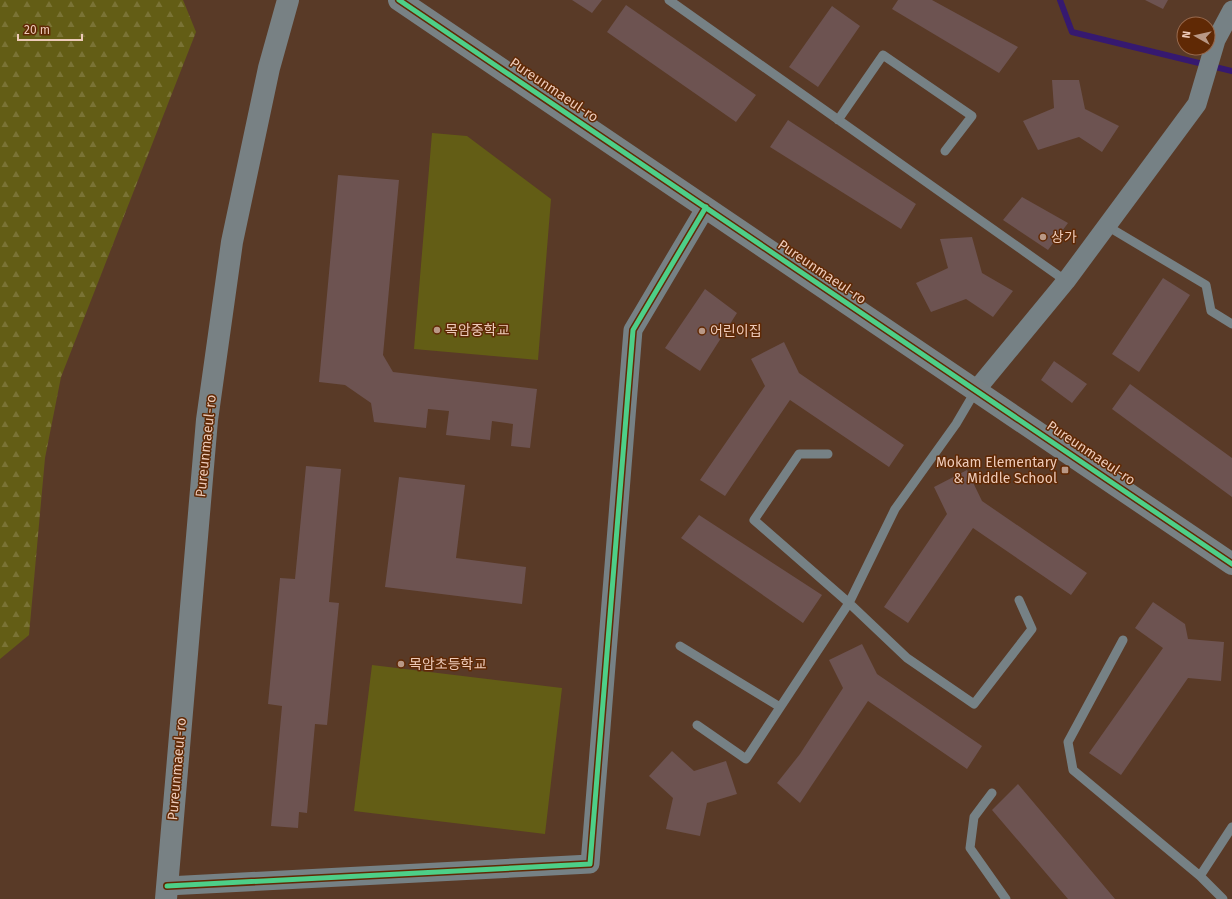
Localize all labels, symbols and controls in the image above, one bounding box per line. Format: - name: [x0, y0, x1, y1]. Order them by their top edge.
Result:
- scale bar: [18, 16, 82, 42]
- north arrow: [1176, 16, 1216, 56]
- text: 20 m: [24, 23, 50, 37]
- text: N: [1180, 30, 1194, 39]
- street label: Pureunmaeul-ro: [507, 54, 601, 126]
- place label: 상가: [1051, 229, 1077, 246]
- marker: 상가: [1038, 232, 1048, 242]
- street label: Pureunmaeul-ro: [775, 236, 869, 308]
- place label: 목암중학교: [445, 322, 510, 339]
- place label: 어린이집: [710, 323, 762, 340]
- marker: 목암중학교: [432, 325, 442, 335]
- marker: 어린이집: [697, 326, 707, 336]
- street label: Pureunmaeul-ro: [192, 394, 220, 498]
- street label: Pureunmaeul-ro: [1044, 417, 1138, 489]
- place label: Mokam Elementary & Middle School: [936, 454, 1057, 487]
- marker: Mokam Elementary & Middle School: [1060, 465, 1070, 475]
- place label: 목암초등학교: [409, 656, 486, 673]
- marker: 목암초등학교: [396, 659, 406, 669]
- street label: Pureunmaeul-ro: [164, 717, 190, 821]

